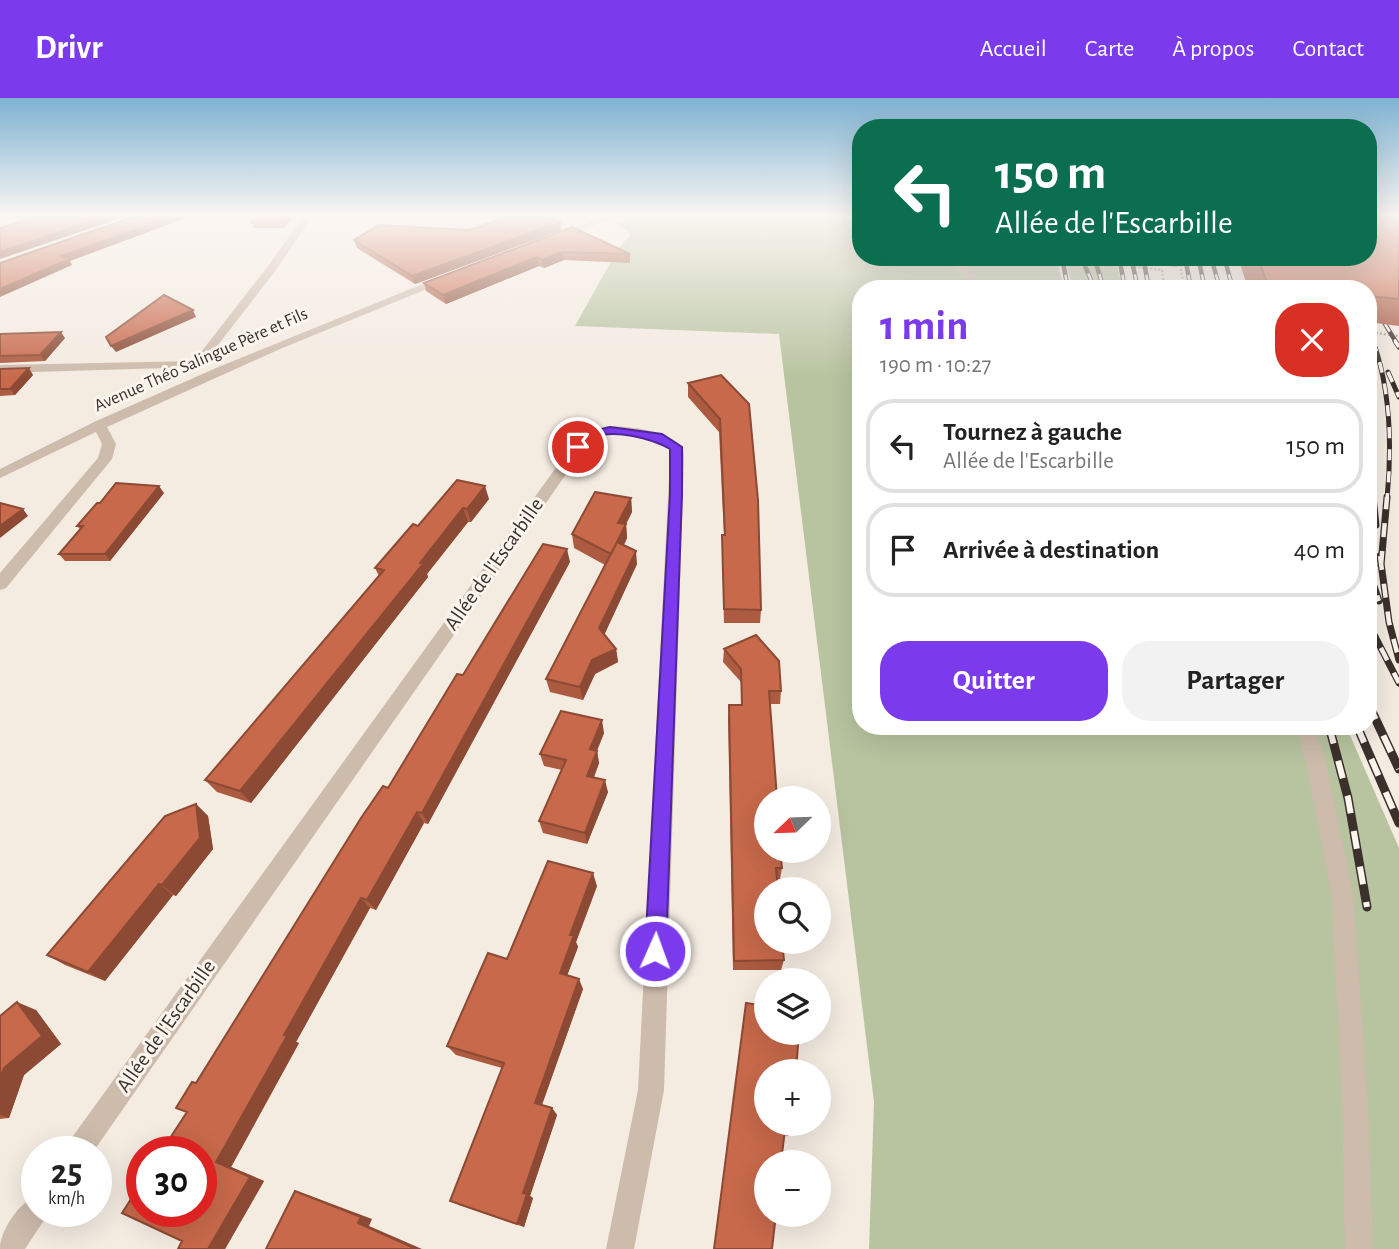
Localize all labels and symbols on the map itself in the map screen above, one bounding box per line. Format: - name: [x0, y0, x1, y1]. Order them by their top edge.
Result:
- street label: Avenue Théo Salingue Père et Fils: [92, 305, 310, 415]
- pin: [548, 417, 608, 477]
- street label: Allée de l'Escarbille: [441, 494, 547, 634]
- north arrow: [754, 786, 831, 863]
- position arrow: [618, 914, 692, 988]
- street label: Allée de l'Escarbille: [113, 956, 219, 1096]
- speed limit sign: 30: [126, 1136, 217, 1227]

